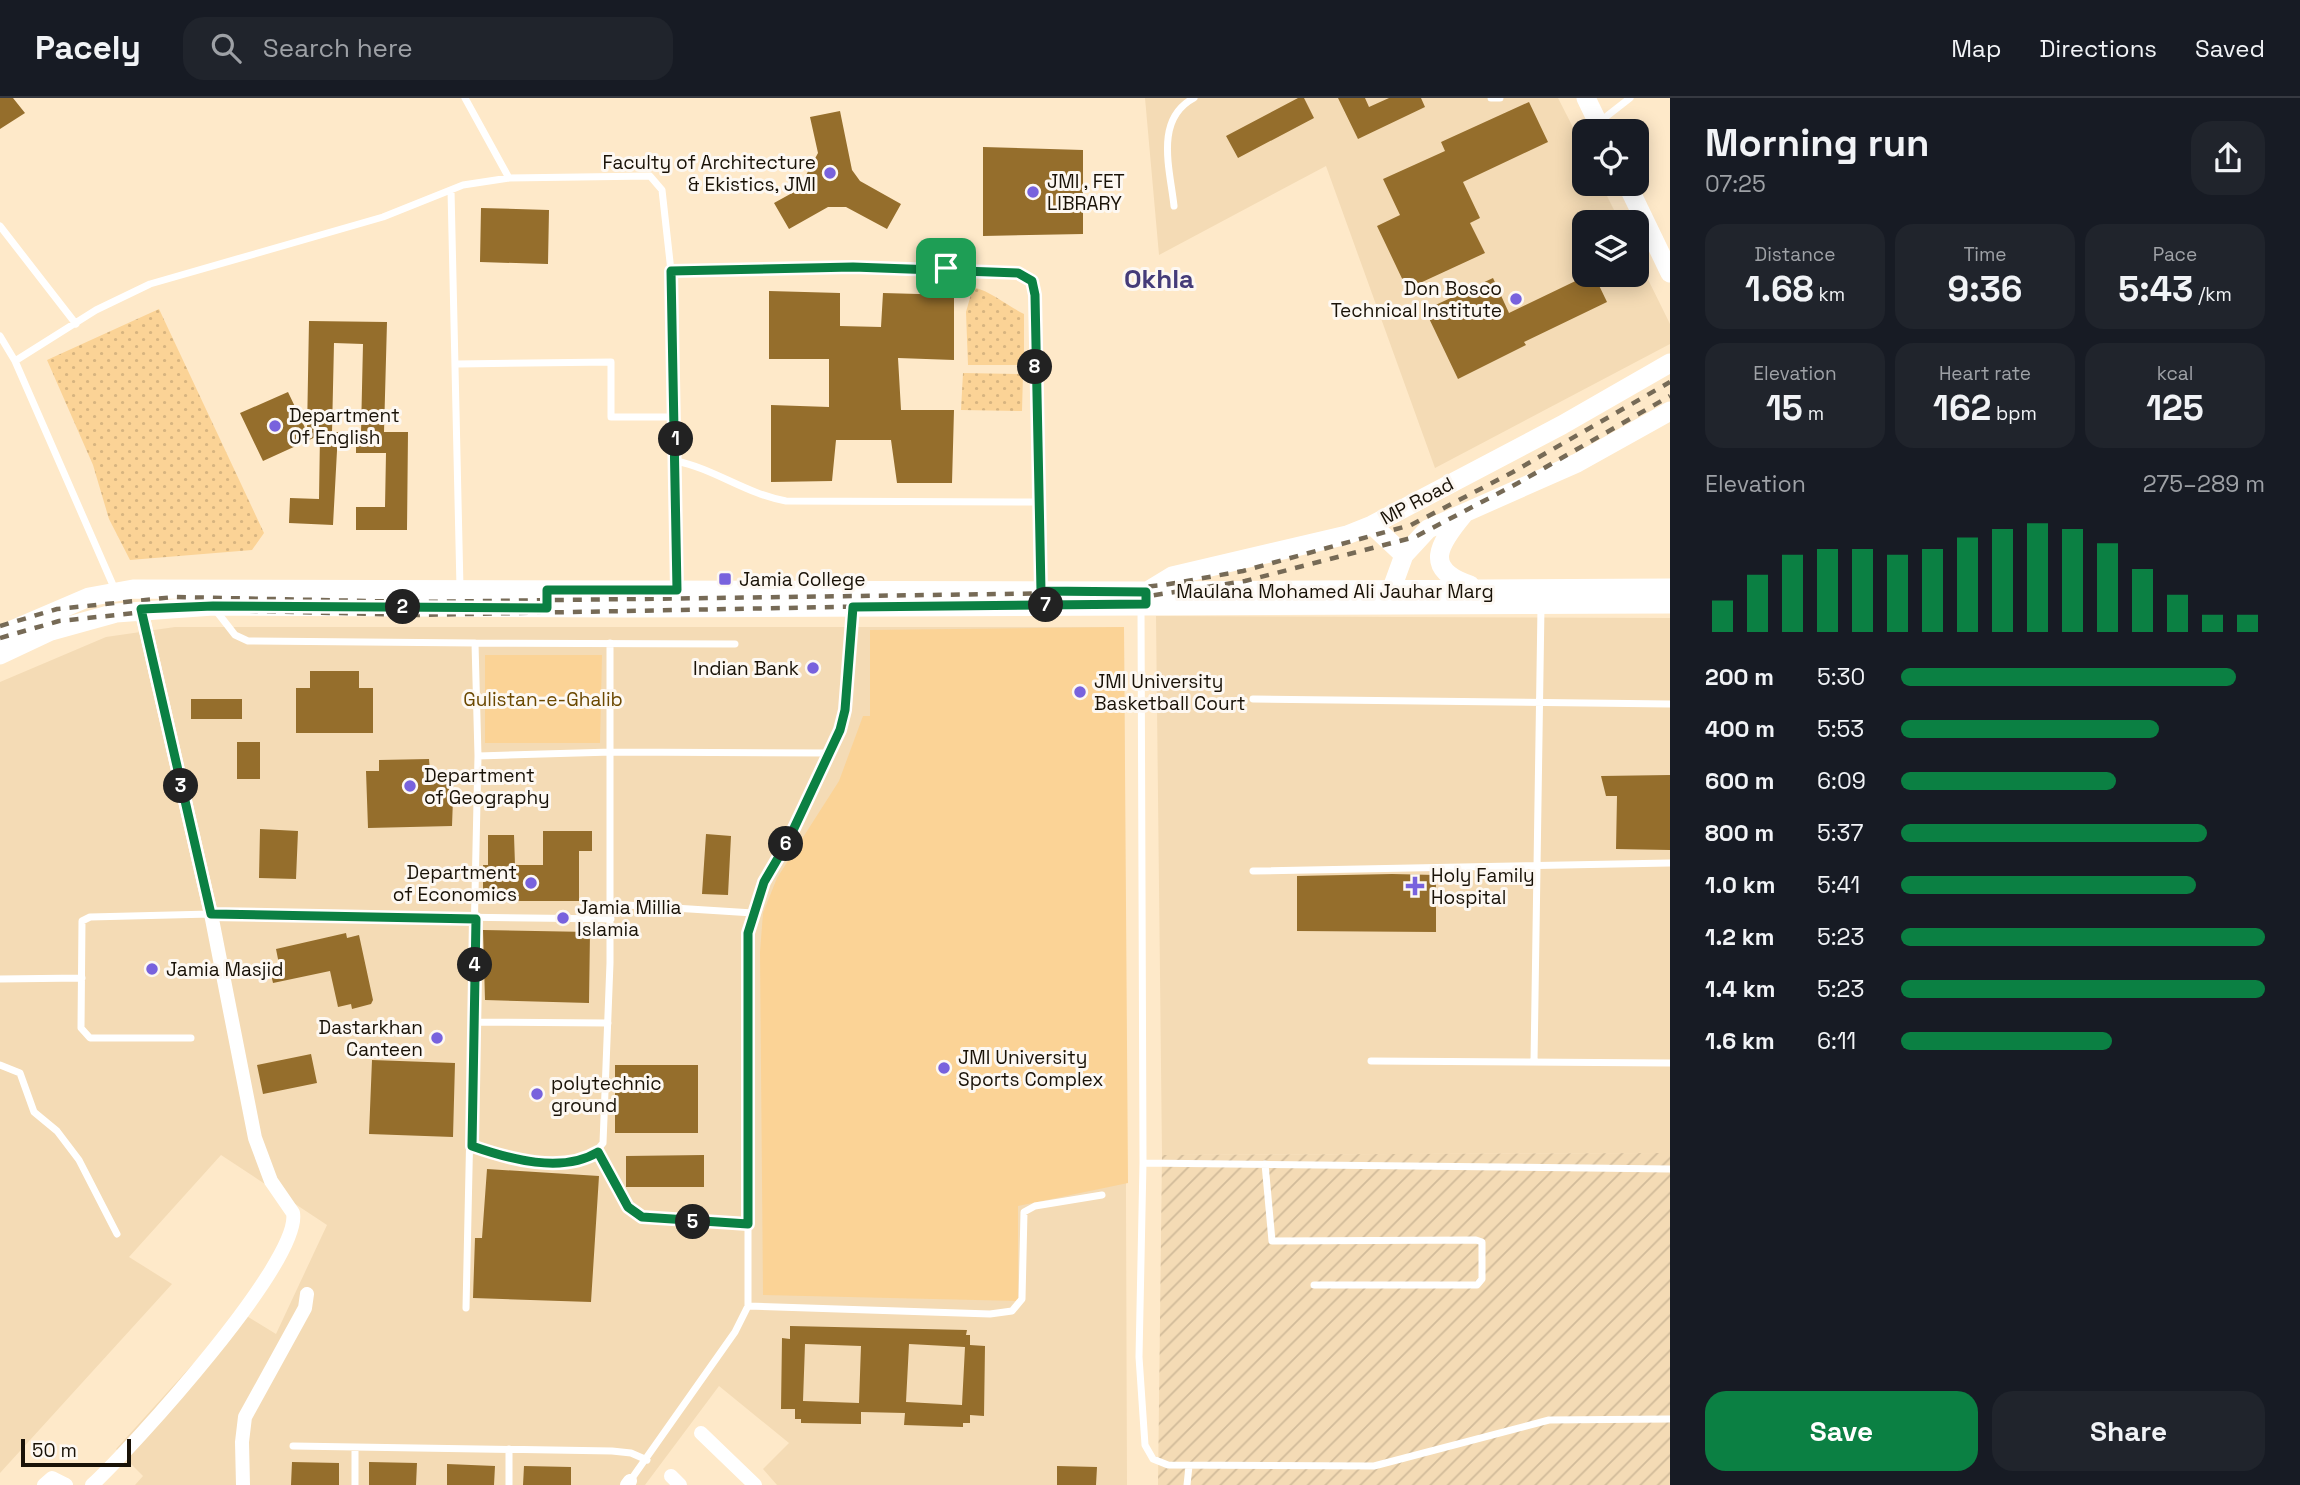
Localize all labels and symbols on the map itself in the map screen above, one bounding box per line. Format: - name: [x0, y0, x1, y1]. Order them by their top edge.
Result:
- place label: Faculty of Architecture & Ekistics, JMI: [602, 150, 816, 197]
- marker: Faculty of Architecture & Ekistics, JMI: [822, 165, 838, 181]
- place label: JMI , FET LIBRARY: [1047, 169, 1125, 216]
- marker: JMI , FET LIBRARY: [1025, 184, 1041, 200]
- pin: [916, 238, 976, 298]
- district label: Okhla: [1124, 262, 1194, 296]
- place label: Don Bosco Technical Institute: [1331, 276, 1502, 323]
- marker: Don Bosco Technical Institute: [1508, 291, 1524, 307]
- pin: 8: [1018, 350, 1052, 384]
- place label: Department Of English: [289, 403, 400, 450]
- marker: Department Of English: [267, 418, 283, 434]
- pin: 1: [658, 422, 694, 456]
- street label: MP Road: [1376, 471, 1458, 531]
- place label: Jamia College: [739, 567, 865, 592]
- marker: Jamia College: [717, 571, 733, 587]
- street label: Maulana Mohamed Ali Jauhar Marg: [1176, 579, 1494, 604]
- pin: 7: [1028, 588, 1064, 622]
- pin: 2: [386, 589, 420, 624]
- place label: Indian Bank: [693, 656, 799, 681]
- marker: Indian Bank: [805, 660, 821, 676]
- place label: JMI University Basketball Court: [1094, 669, 1246, 716]
- marker: JMI University Basketball Court: [1072, 684, 1088, 700]
- park label: Gulistan-e-Ghalib: [463, 687, 623, 712]
- place label: Department of Geography: [424, 763, 550, 810]
- pin: 3: [164, 768, 198, 804]
- marker: Department of Geography: [402, 778, 418, 794]
- pin: 6: [768, 826, 804, 862]
- place label: Department of Economics: [393, 860, 517, 907]
- place label: Holy Family Hospital: [1431, 863, 1535, 910]
- marker: Department of Economics: [523, 875, 539, 891]
- marker: Holy Family Hospital: [1405, 876, 1425, 896]
- place label: Jamia Millia Islamia: [577, 895, 682, 942]
- marker: Jamia Millia Islamia: [555, 910, 571, 926]
- pin: 4: [458, 948, 492, 982]
- place label: Jamia Masjid: [166, 957, 283, 982]
- marker: Jamia Masjid: [144, 961, 160, 977]
- place label: Dastarkhan Canteen: [319, 1015, 423, 1062]
- marker: Dastarkhan Canteen: [429, 1030, 445, 1046]
- place label: JMI University Sports Complex: [958, 1045, 1104, 1092]
- marker: JMI University Sports Complex: [936, 1060, 952, 1076]
- place label: polytechnic ground: [551, 1071, 662, 1118]
- marker: polytechnic ground: [529, 1086, 545, 1102]
- pin: 5: [676, 1204, 710, 1240]
- scale bar: [21, 1436, 131, 1468]

